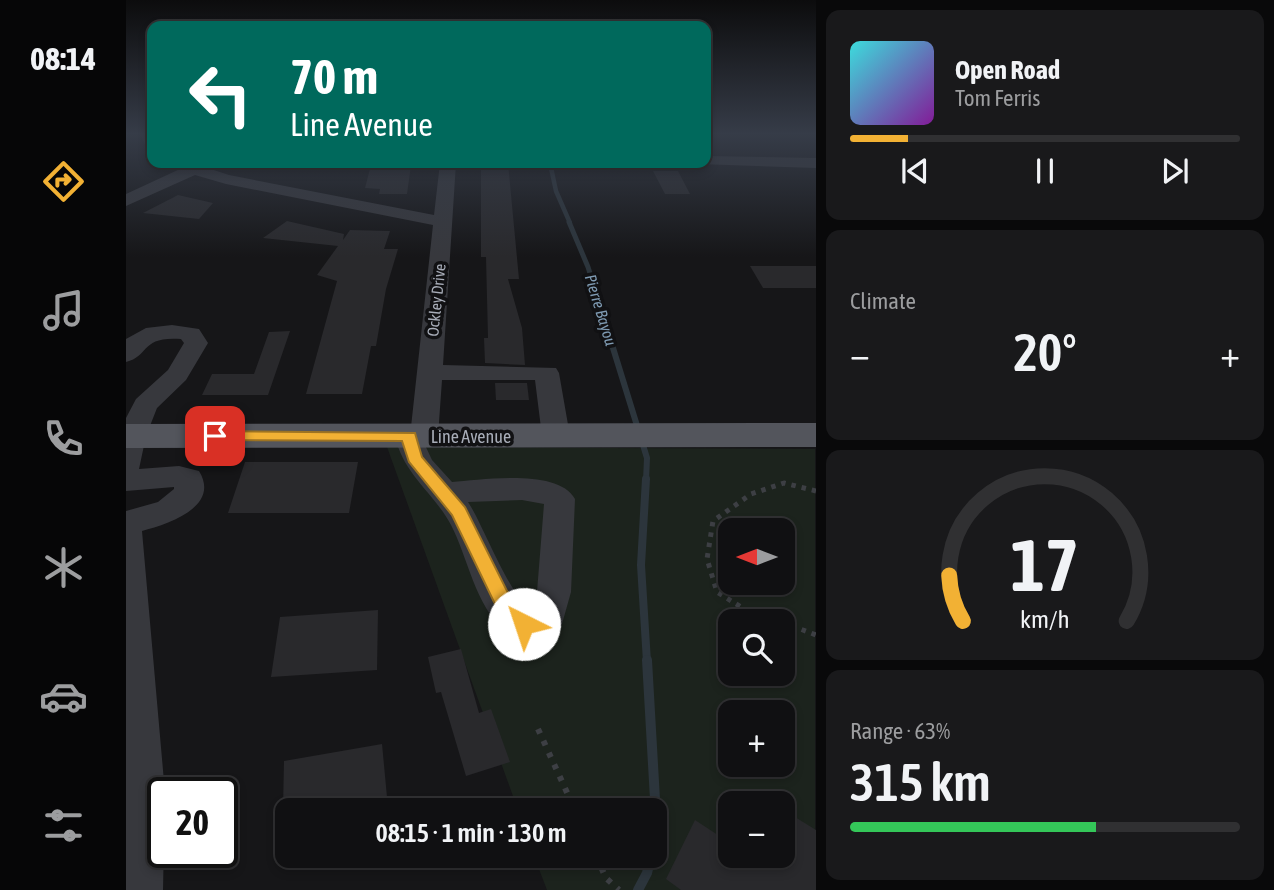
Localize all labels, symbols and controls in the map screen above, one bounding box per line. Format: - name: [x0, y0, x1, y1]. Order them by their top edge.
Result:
- text: 08:14: [30, 40, 96, 77]
- text: 70 m: [290, 48, 378, 104]
- icon: left: [175, 49, 266, 140]
- text: Open Road: [955, 55, 1060, 85]
- text: Tom Ferris: [955, 85, 1040, 111]
- text: Line Avenue: [290, 106, 433, 143]
- icon: previous: [896, 152, 934, 190]
- icon: pause: [1026, 152, 1064, 190]
- icon: next: [1156, 152, 1194, 190]
- icon: directions: [39, 157, 88, 206]
- street label: Ockley Drive: [423, 263, 450, 338]
- water label: Pierre Bayou: [581, 272, 620, 348]
- icon: music: [39, 286, 88, 335]
- text: Climate: [850, 288, 916, 314]
- text: 20°: [1013, 322, 1077, 382]
- text: −: [850, 332, 870, 375]
- text: +: [1220, 332, 1240, 375]
- pin: [185, 406, 245, 466]
- icon: phone: [39, 414, 88, 463]
- icon: arrive: [196, 417, 234, 455]
- street label: Line Avenue: [431, 426, 511, 447]
- north arrow: [718, 518, 794, 595]
- map controls: [718, 518, 795, 868]
- text: 17: [1011, 523, 1079, 606]
- icon: climate: [39, 543, 88, 592]
- position arrow: [487, 587, 561, 661]
- text: km/h: [1020, 605, 1070, 633]
- button: search: [718, 609, 795, 686]
- icon: car: [39, 672, 88, 721]
- button: +: [718, 700, 795, 777]
- text: Range · 63%: [850, 718, 950, 744]
- text: 315 km: [850, 752, 991, 812]
- speed limit sign: 20: [147, 777, 238, 868]
- button: −: [718, 791, 795, 868]
- icon: filters: [39, 801, 88, 850]
- text: 08:15 · 1 min · 130 m: [376, 818, 566, 848]

